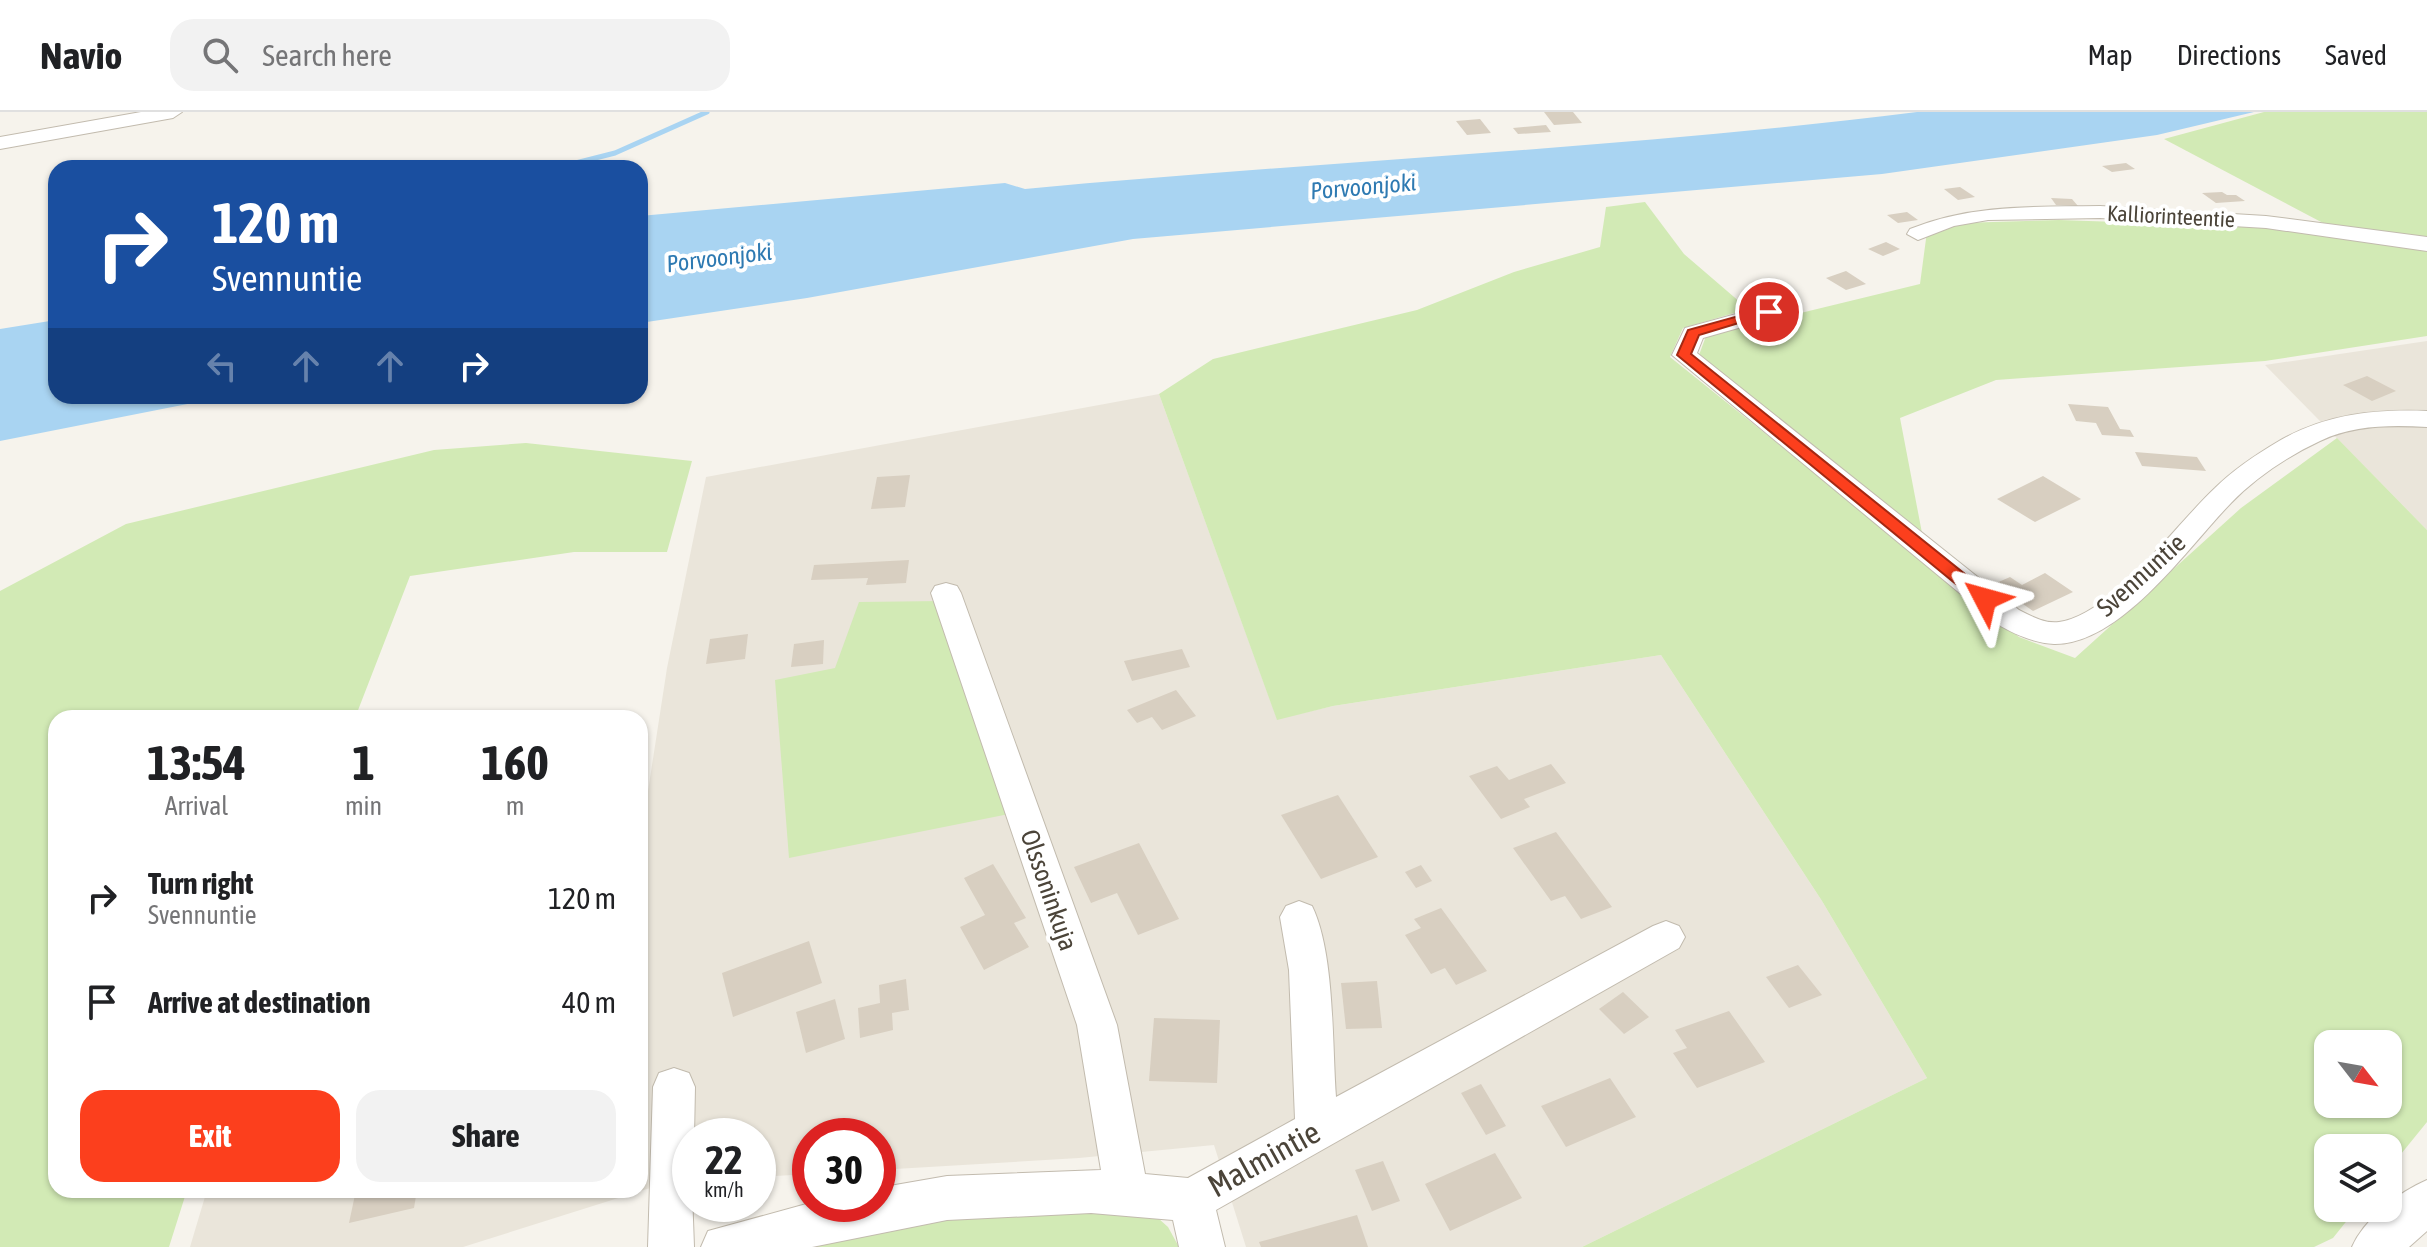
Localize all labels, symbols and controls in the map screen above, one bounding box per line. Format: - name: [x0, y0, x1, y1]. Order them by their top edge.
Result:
- search box: [170, 19, 730, 91]
- icon: search: [198, 33, 242, 77]
- text: Navio: [40, 34, 122, 77]
- text: Search here: [262, 38, 392, 72]
- text: Map: [2088, 39, 2133, 71]
- text: Directions: [2177, 39, 2281, 71]
- text: Saved: [2325, 39, 2387, 71]
- water label: Porvoonjoki: [1309, 168, 1417, 205]
- text: 120 m: [212, 191, 339, 255]
- icon: right: [80, 192, 184, 296]
- street label: Kalliorinteentie: [2106, 200, 2236, 232]
- water label: Porvoonjoki: [665, 238, 773, 277]
- text: Svennuntie: [212, 257, 362, 299]
- pin: [1735, 278, 1803, 346]
- icon: arrive: [1747, 290, 1791, 334]
- icon: left: [200, 344, 244, 388]
- icon: ahead: [284, 344, 328, 388]
- icon: ahead: [368, 344, 412, 388]
- icon: right: [452, 344, 496, 388]
- street label: Svennuntie: [2091, 528, 2191, 622]
- position arrow: [1943, 557, 2027, 641]
- text: 13:54: [147, 735, 246, 790]
- text: 1: [352, 735, 375, 790]
- text: 160: [481, 735, 549, 790]
- text: Arrival: [165, 791, 228, 821]
- text: min: [345, 791, 382, 821]
- text: m: [506, 791, 524, 821]
- street label: Olssoninkuja: [1014, 826, 1084, 954]
- text: Turn right: [148, 866, 254, 900]
- icon: right: [80, 876, 124, 920]
- text: 120 m: [548, 881, 616, 915]
- text: Svennuntie: [148, 900, 257, 930]
- icon: arrive: [80, 980, 124, 1024]
- text: Arrive at destination: [148, 985, 370, 1019]
- text: 40 m: [562, 985, 616, 1019]
- north arrow: [2314, 1030, 2402, 1118]
- map controls: [2314, 1030, 2402, 1222]
- button: Exit: [80, 1090, 340, 1182]
- button: Share: [356, 1090, 616, 1182]
- street label: Malmintie: [1202, 1113, 1326, 1204]
- speed limit sign: 30: [792, 1118, 896, 1222]
- button: layers: [2314, 1134, 2402, 1222]
- text: 22: [705, 1137, 743, 1182]
- text: km/h: [704, 1178, 744, 1201]

